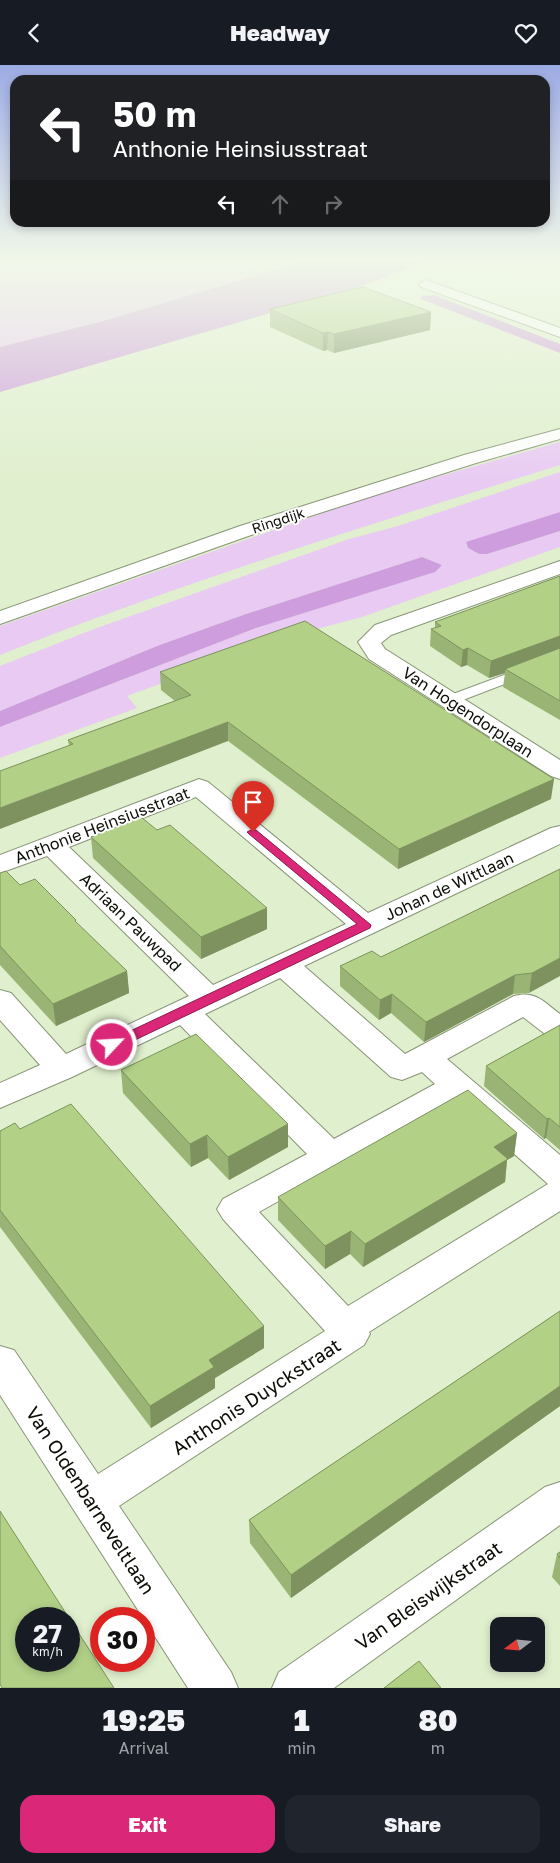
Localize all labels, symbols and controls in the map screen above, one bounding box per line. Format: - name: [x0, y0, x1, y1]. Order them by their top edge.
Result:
- icon: back: [20, 19, 48, 47]
- text: Headway: [230, 19, 330, 46]
- icon: heart: [512, 19, 540, 47]
- text: 50 m: [113, 93, 196, 135]
- icon: left: [30, 95, 95, 160]
- text: Anthonie Heinsiusstraat: [113, 135, 368, 162]
- icon: left: [213, 190, 241, 218]
- icon: ahead: [266, 190, 294, 218]
- icon: right: [319, 190, 347, 218]
- street label: Ringdijk: [249, 503, 307, 537]
- street label: Van Hogendorplaan: [399, 662, 537, 762]
- pin: [232, 781, 274, 832]
- street label: Anthonie Heinsiusstraat: [12, 782, 192, 868]
- icon: arrive: [239, 788, 267, 816]
- street label: Johan de Wittlaan: [381, 847, 517, 925]
- street label: Adriaan Pauwpad: [76, 868, 186, 976]
- position arrow: [85, 1018, 137, 1070]
- street label: Anthonis Duyckstraat: [167, 1333, 345, 1459]
- street label: Van Oldenbarneveltlaan: [22, 1402, 160, 1598]
- street label: Van Bleiswijkstraat: [350, 1536, 506, 1654]
- speed limit sign: 30: [90, 1607, 155, 1672]
- north arrow: [490, 1617, 545, 1673]
- map controls: [490, 1617, 545, 1672]
- text: 27: [33, 1618, 62, 1649]
- text: km/h: [32, 1644, 63, 1659]
- text: 19:25: [102, 1702, 185, 1738]
- text: 1: [294, 1702, 310, 1738]
- text: 80: [418, 1702, 458, 1738]
- text: Arrival: [119, 1738, 169, 1758]
- text: min: [288, 1738, 316, 1758]
- text: m: [431, 1738, 445, 1758]
- button: Exit: [20, 1795, 275, 1853]
- button: Share: [285, 1795, 540, 1853]

